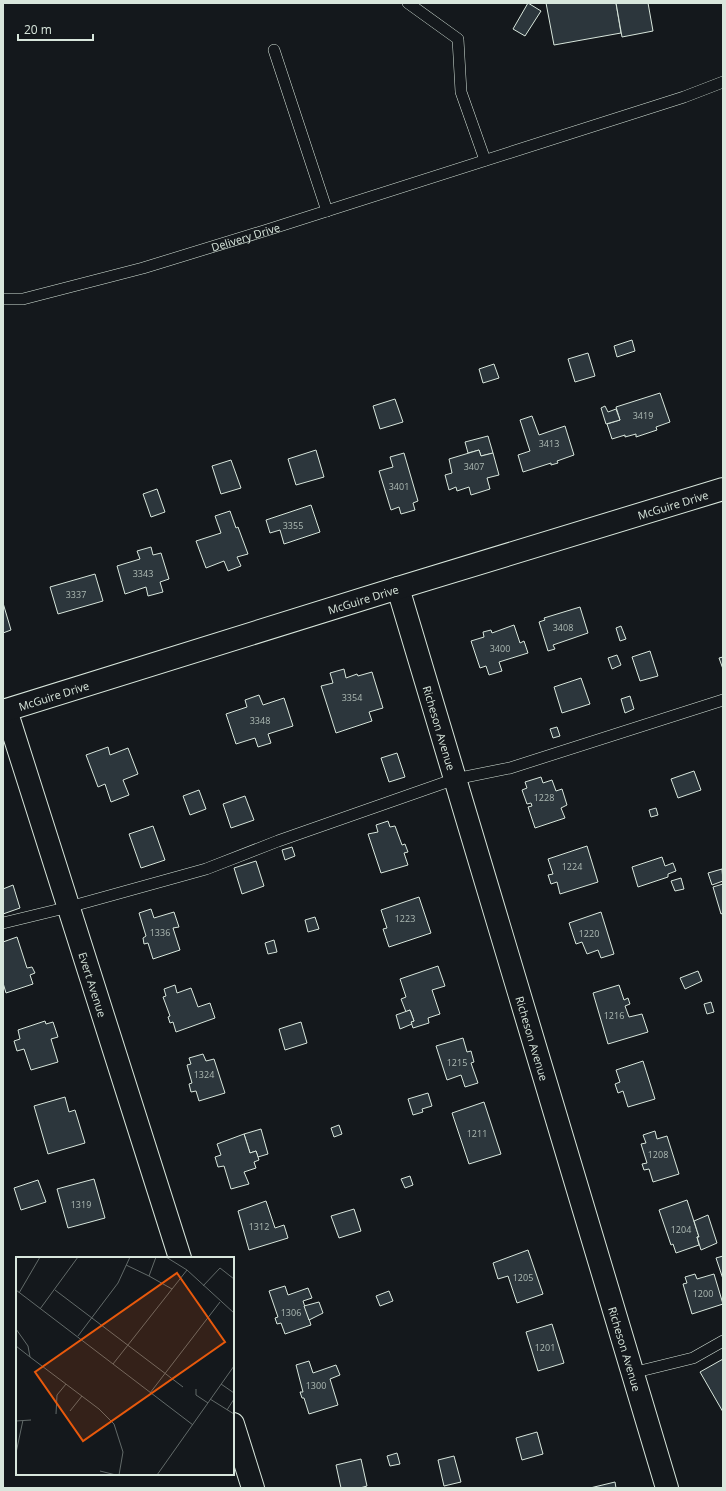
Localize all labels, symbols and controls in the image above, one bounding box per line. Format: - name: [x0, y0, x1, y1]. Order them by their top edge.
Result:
- scale bar: [18, 16, 93, 42]
- text: 20 m: [24, 21, 52, 38]
- street label: Delivery Drive: [209, 219, 282, 254]
- house number: 3419: [633, 409, 653, 422]
- house number: 3413: [539, 437, 559, 450]
- house number: 3407: [464, 460, 484, 473]
- house number: 3401: [389, 480, 409, 493]
- street label: McGuire Drive: [636, 486, 710, 522]
- house number: 3355: [283, 519, 303, 532]
- house number: 3343: [133, 567, 153, 580]
- street label: McGuire Drive: [326, 581, 400, 617]
- house number: 3337: [66, 588, 86, 601]
- house number: 3408: [553, 621, 573, 634]
- house number: 3400: [490, 642, 510, 655]
- street label: McGuire Drive: [16, 677, 91, 713]
- street label: Richeson Avenue: [420, 684, 460, 772]
- house number: 3354: [342, 691, 362, 704]
- house number: 3348: [250, 714, 270, 727]
- house number: 1228: [534, 791, 554, 804]
- house number: 1224: [562, 860, 582, 873]
- house number: 1223: [395, 912, 415, 925]
- house number: 1336: [150, 926, 170, 939]
- house number: 1220: [579, 927, 599, 940]
- street label: Evert Avenue: [76, 950, 111, 1019]
- street label: Richeson Avenue: [513, 994, 552, 1082]
- house number: 1216: [604, 1009, 624, 1022]
- house number: 1215: [447, 1056, 467, 1069]
- house number: 1324: [194, 1068, 214, 1081]
- house number: 1211: [467, 1127, 487, 1140]
- house number: 1208: [648, 1148, 668, 1161]
- house number: 1319: [71, 1198, 91, 1211]
- house number: 1312: [249, 1220, 269, 1233]
- house number: 1204: [671, 1223, 691, 1236]
- inset map: [16, 1257, 234, 1475]
- house number: 1205: [513, 1271, 533, 1284]
- house number: 1200: [693, 1287, 713, 1300]
- street label: Richeson Avenue: [606, 1305, 645, 1393]
- house number: 1306: [281, 1306, 301, 1319]
- house number: 1201: [535, 1341, 555, 1354]
- house number: 1300: [306, 1379, 326, 1392]

